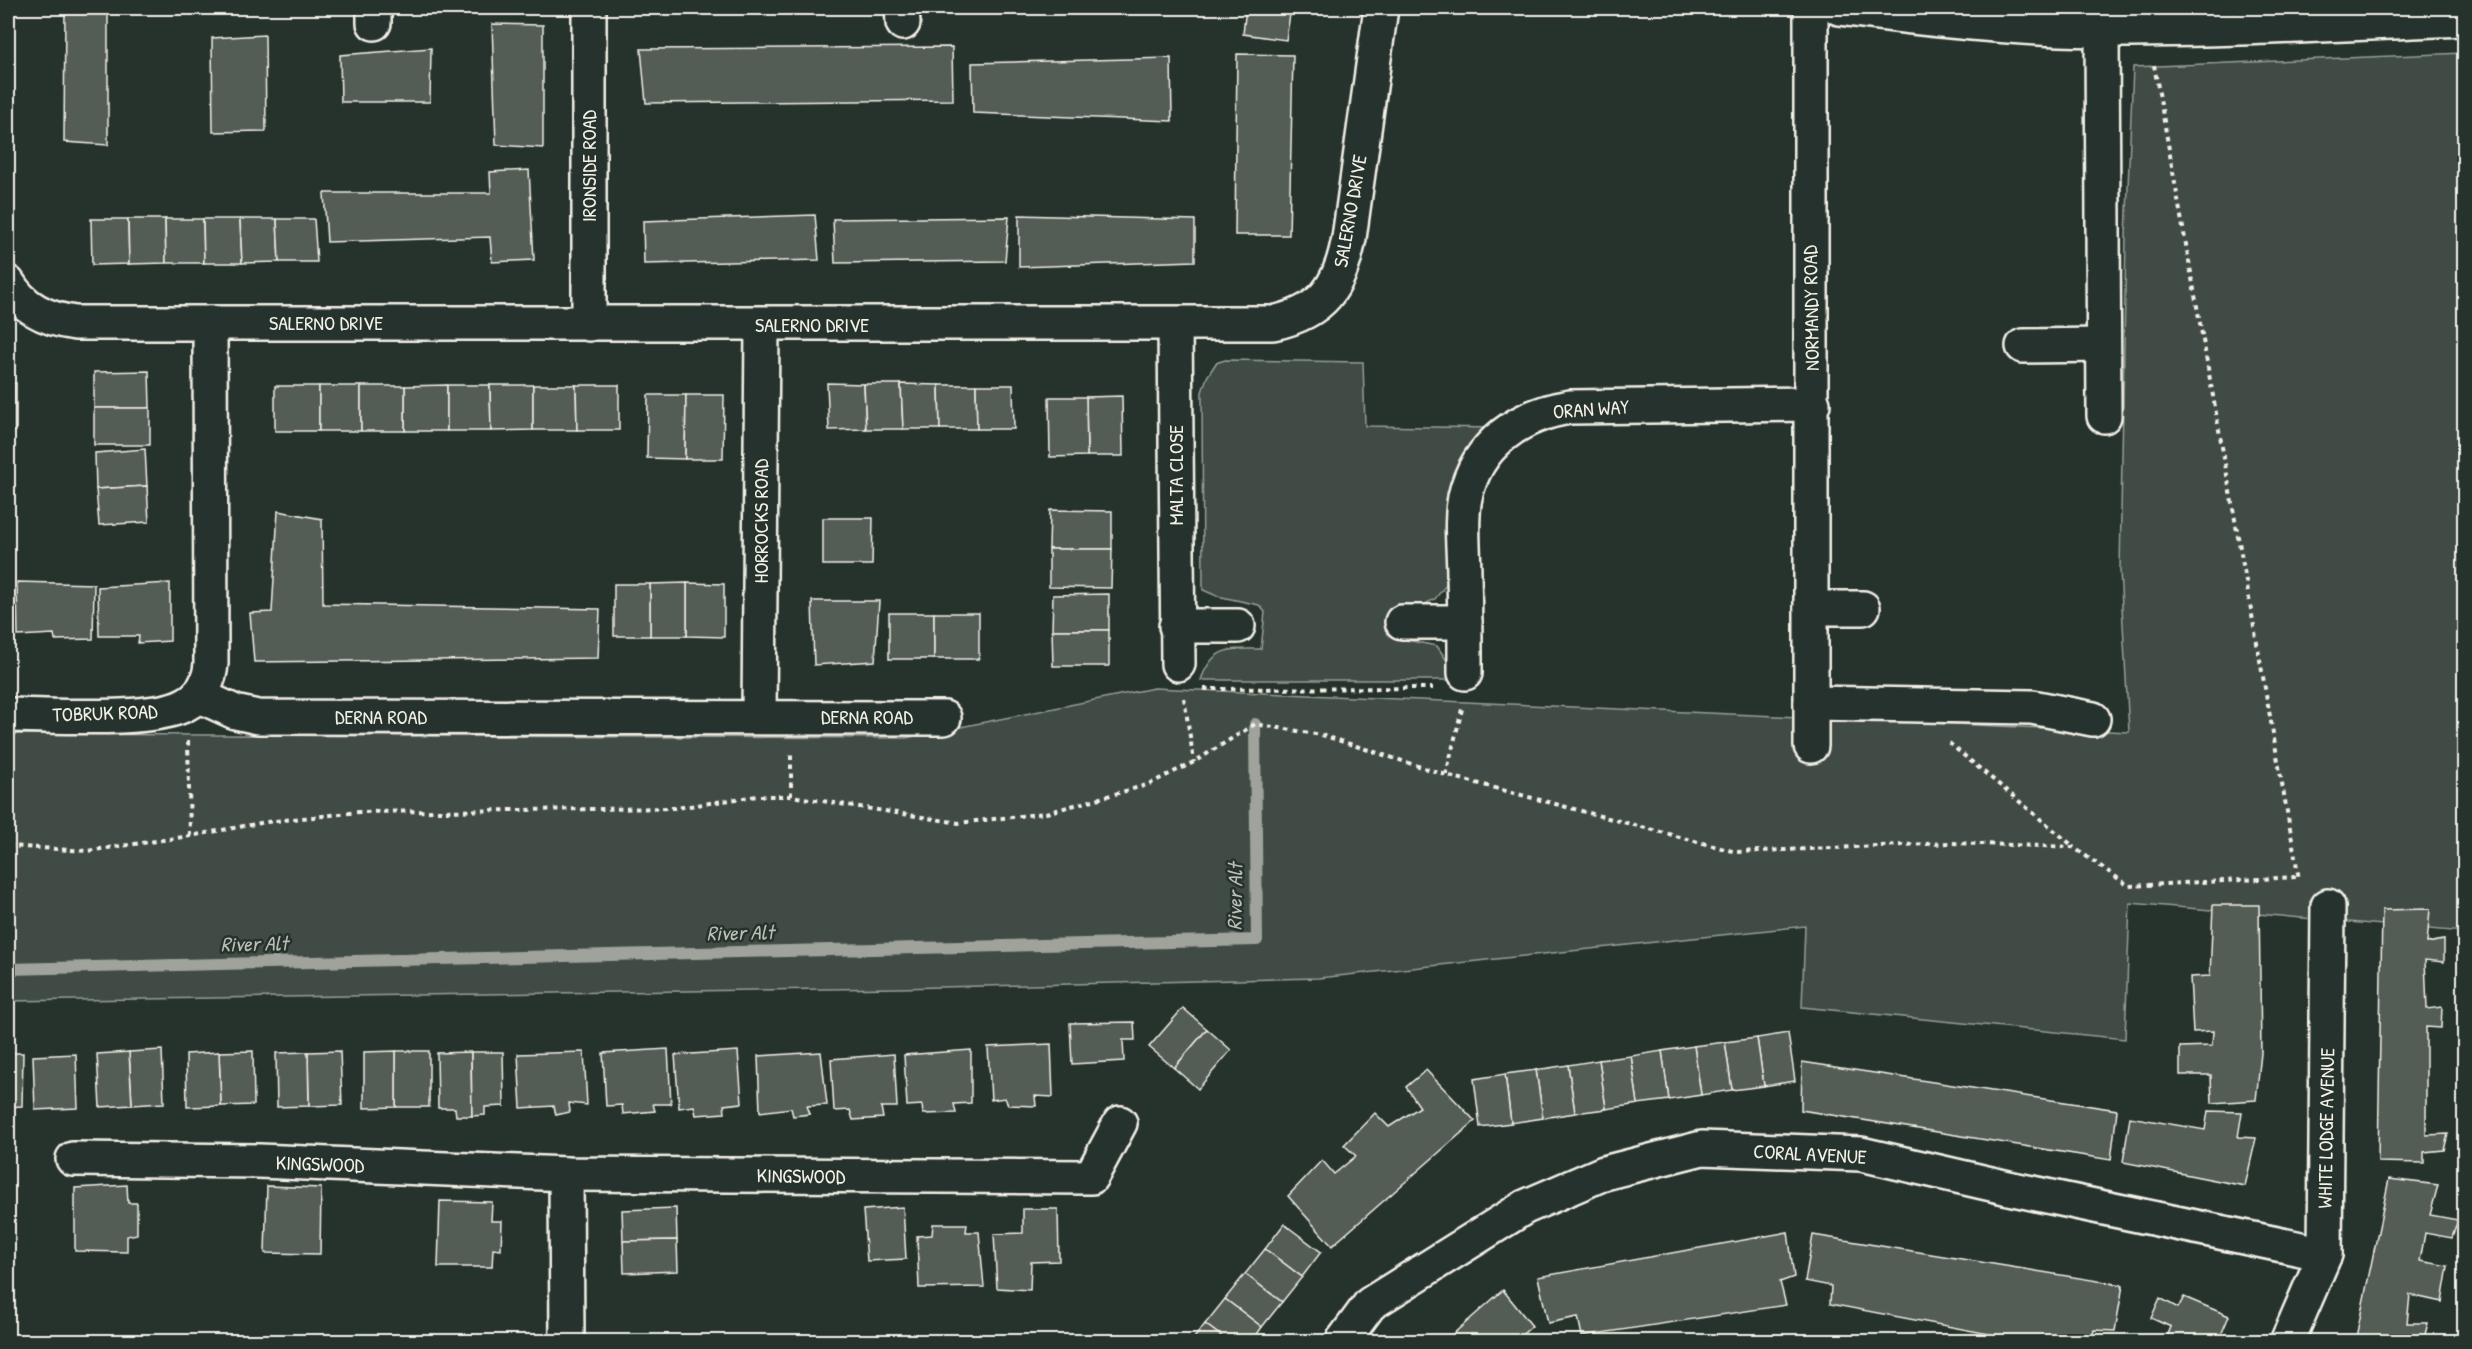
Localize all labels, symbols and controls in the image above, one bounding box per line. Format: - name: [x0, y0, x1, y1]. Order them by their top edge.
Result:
- street label: IRONSIDE ROAD: [575, 110, 602, 222]
- street label: SALERNO DRIVE: [1326, 152, 1373, 269]
- street label: NORMANDY ROAD: [1796, 245, 1825, 371]
- street label: SALERNO DRIVE: [269, 309, 383, 336]
- street label: SALERNO DRIVE: [755, 311, 869, 338]
- street label: ORAN WAY: [1552, 392, 1630, 425]
- street label: MALTA CLOSE: [1162, 425, 1189, 525]
- street label: HORROCKS ROAD: [747, 458, 774, 583]
- street label: TOBRUK ROAD: [52, 697, 159, 728]
- street label: DERNA ROAD: [335, 703, 427, 730]
- street label: DERNA ROAD: [821, 703, 913, 730]
- water label: River Alt: [1219, 860, 1250, 931]
- water label: River Alt: [706, 917, 776, 948]
- water label: River Alt: [220, 928, 290, 959]
- street label: WHITE LODGE AVENUE: [2311, 1047, 2340, 1209]
- street label: CORAL AVENUE: [1753, 1137, 1867, 1170]
- street label: KINGSWOOD: [275, 1148, 365, 1179]
- street label: KINGSWOOD: [756, 1161, 846, 1190]

